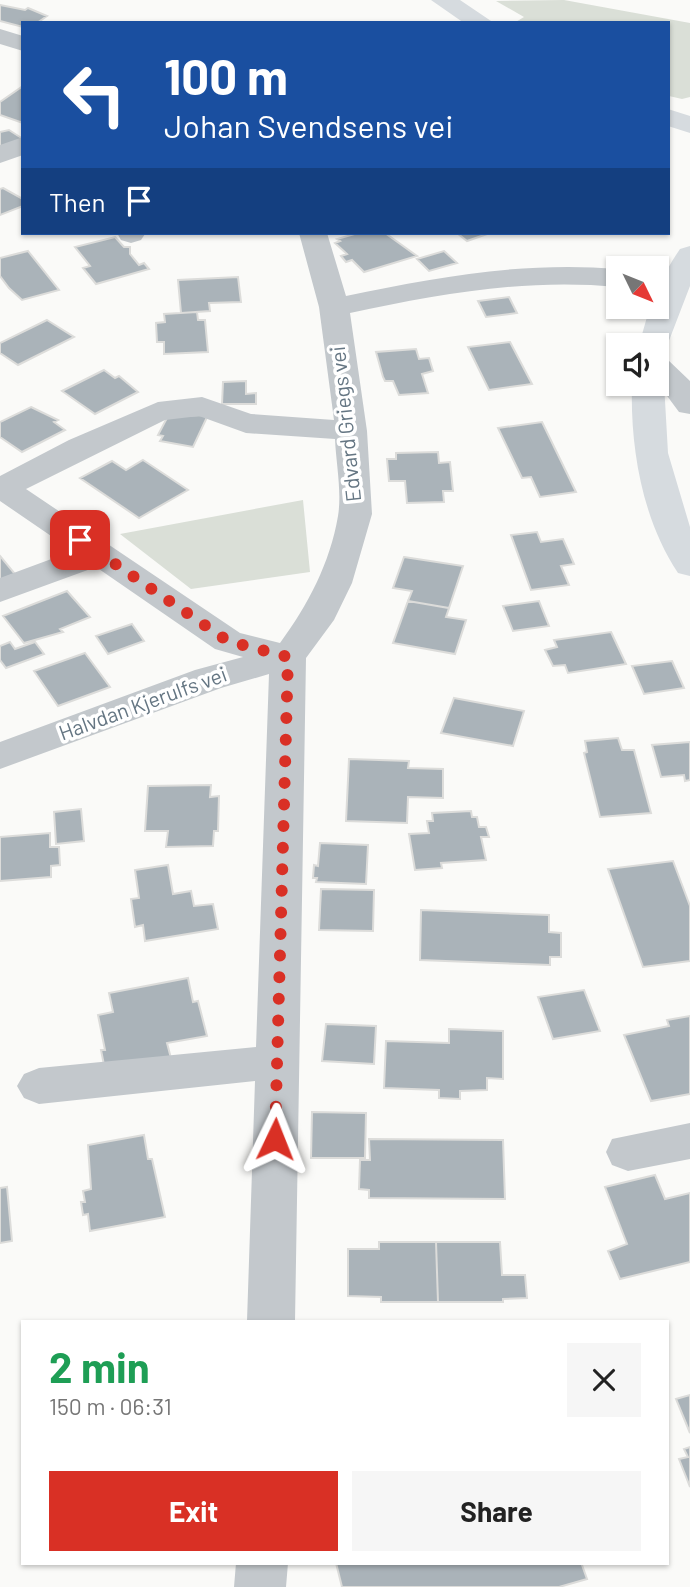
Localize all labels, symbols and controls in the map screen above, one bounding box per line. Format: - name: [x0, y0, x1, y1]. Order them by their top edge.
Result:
- text: 100 m: [164, 46, 288, 105]
- icon: left: [49, 49, 140, 140]
- text: Johan Svendsens vei: [164, 106, 453, 144]
- icon: arrive: [120, 182, 158, 220]
- text: Then: [49, 186, 106, 217]
- north arrow: [606, 256, 668, 318]
- map controls: [606, 256, 669, 396]
- button: sound: [606, 333, 669, 396]
- street label: Edvard Griegs vei: [324, 345, 365, 503]
- pin: [50, 510, 110, 570]
- icon: arrive: [61, 521, 99, 559]
- street label: Halvdan Kjerulfs vei: [55, 661, 230, 745]
- position arrow: [238, 1102, 312, 1176]
- text: 2 min: [49, 1341, 150, 1391]
- button: close: [567, 1343, 641, 1417]
- text: 150 m · 06:31: [49, 1392, 172, 1420]
- button: Exit: [49, 1471, 338, 1551]
- button: Share: [352, 1471, 641, 1551]

